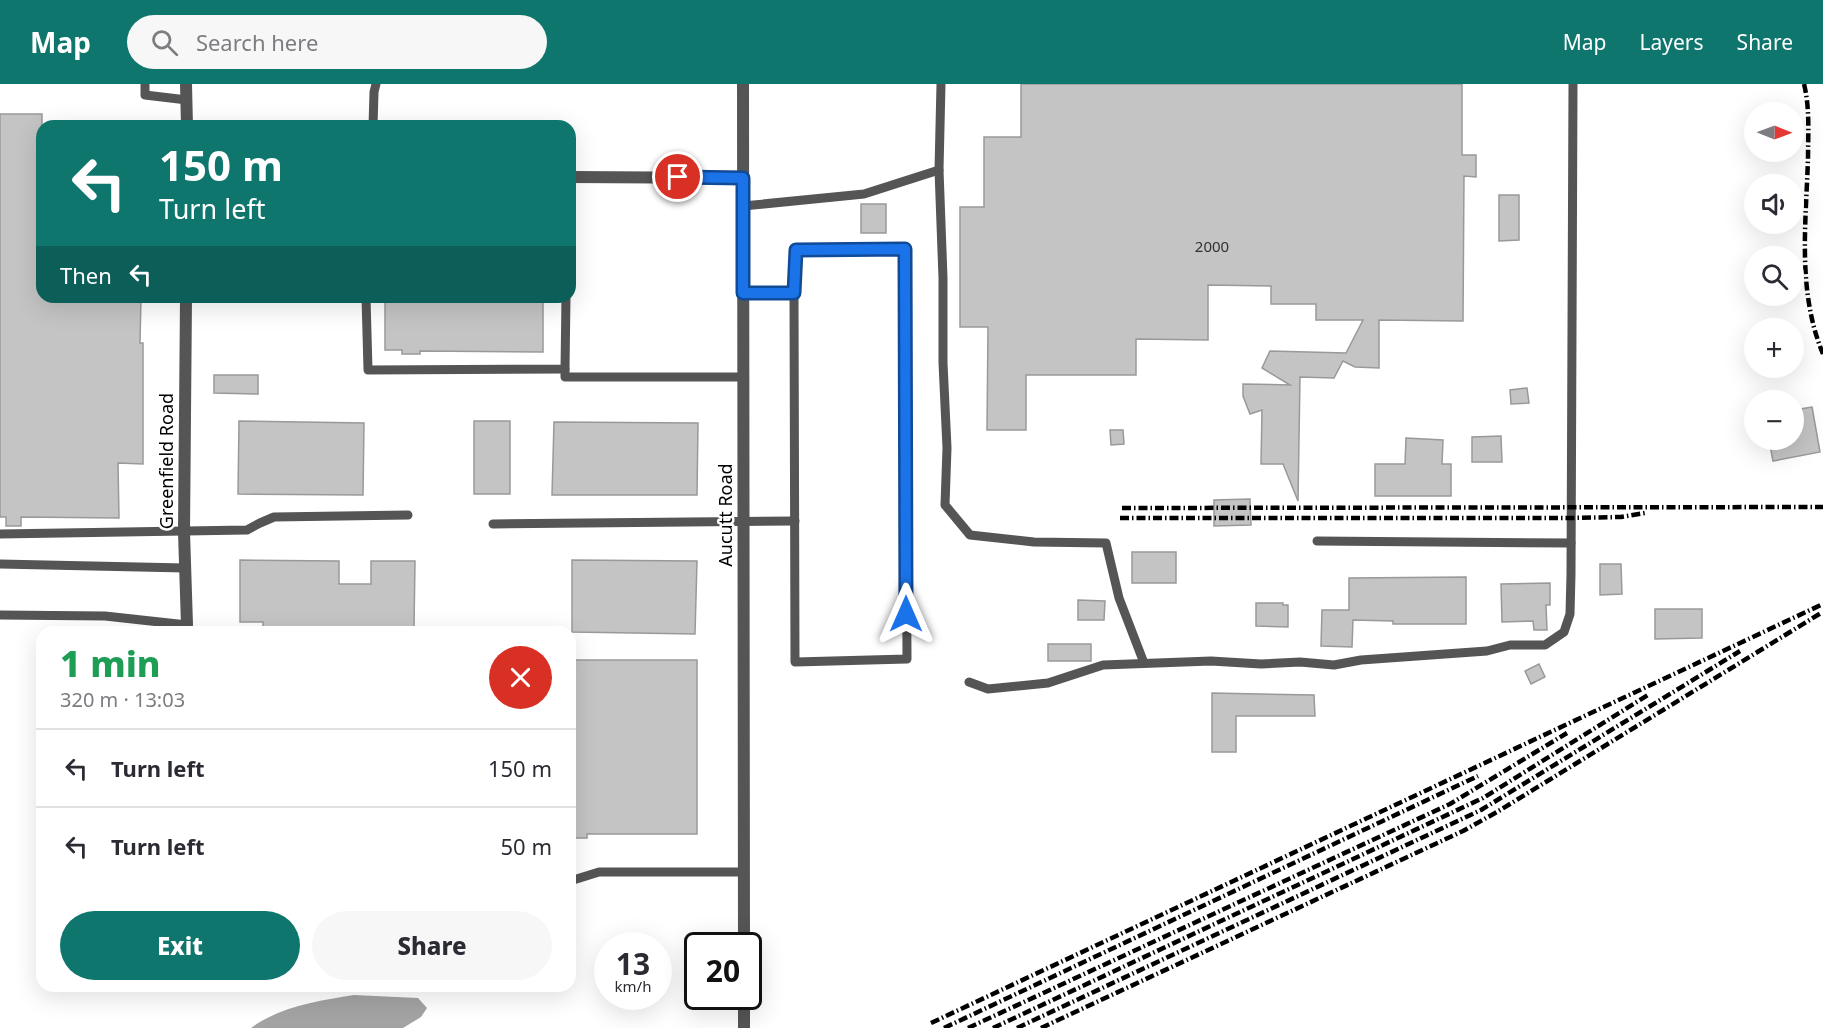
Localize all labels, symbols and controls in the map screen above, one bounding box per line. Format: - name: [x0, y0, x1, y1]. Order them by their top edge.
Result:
- search box: [127, 15, 547, 69]
- text: Map: [30, 23, 91, 61]
- icon: search: [148, 26, 181, 59]
- text: Search here: [196, 27, 318, 57]
- text: Map: [1563, 28, 1607, 56]
- text: Layers: [1640, 28, 1704, 56]
- text: Share: [1737, 28, 1793, 56]
- north arrow: [1744, 102, 1804, 162]
- map controls: [1744, 102, 1804, 450]
- text: 150 m: [159, 136, 283, 193]
- icon: left: [60, 144, 138, 222]
- pin: [652, 151, 703, 202]
- icon: arrive: [661, 160, 694, 193]
- button: sound: [1744, 174, 1804, 234]
- text: Turn left: [159, 190, 265, 227]
- house number: 2000: [1195, 236, 1229, 256]
- button: search: [1744, 246, 1804, 306]
- icon: left: [124, 258, 157, 291]
- text: Then: [60, 260, 112, 290]
- button: +: [1744, 318, 1804, 378]
- button: −: [1744, 390, 1804, 450]
- street label: Greenfield Road: [154, 393, 178, 529]
- street label: Aucutt Road: [713, 463, 737, 567]
- position arrow: [874, 582, 938, 646]
- text: 1 min: [60, 639, 161, 688]
- button: close: [489, 646, 552, 709]
- text: 320 m · 13:03: [60, 686, 185, 713]
- icon: left: [60, 752, 93, 785]
- text: Turn left: [111, 753, 205, 783]
- text: 150 m: [488, 753, 552, 783]
- icon: left: [60, 830, 93, 863]
- text: Turn left: [111, 831, 205, 861]
- text: 50 m: [501, 831, 552, 861]
- button: Exit: [60, 911, 300, 980]
- button: Share: [312, 911, 552, 980]
- speed limit sign: 20: [684, 932, 762, 1010]
- text: 13: [616, 943, 650, 984]
- text: km/h: [615, 976, 651, 996]

